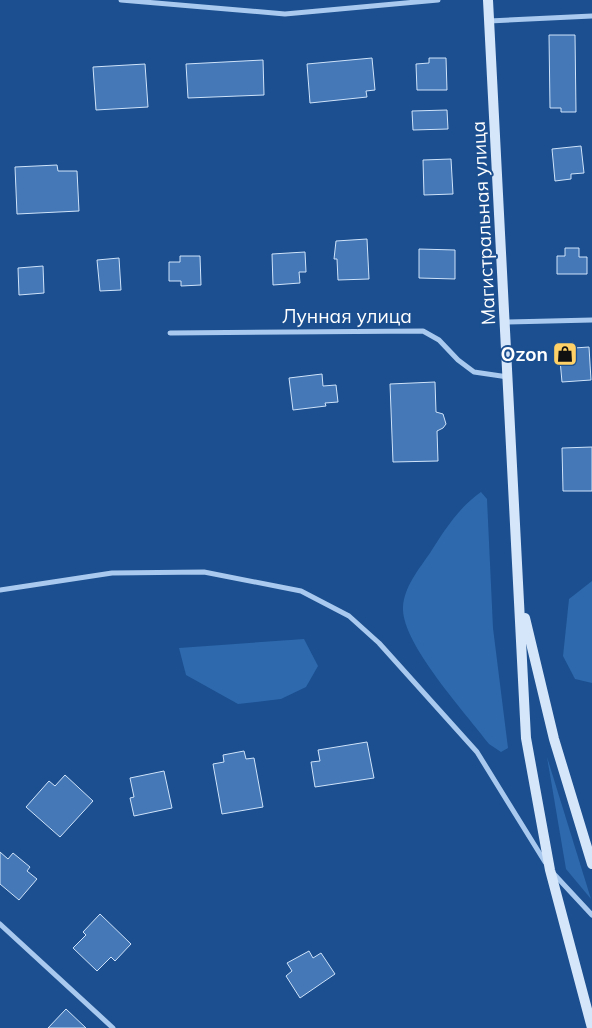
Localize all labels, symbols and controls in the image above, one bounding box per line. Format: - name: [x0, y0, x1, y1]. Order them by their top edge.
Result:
- street label: Магистральная улица: [466, 120, 500, 326]
- street label: Лунная улица: [282, 304, 412, 328]
- shop icon: Ozon: [552, 341, 578, 367]
- place label: Ozon: [501, 342, 548, 366]

